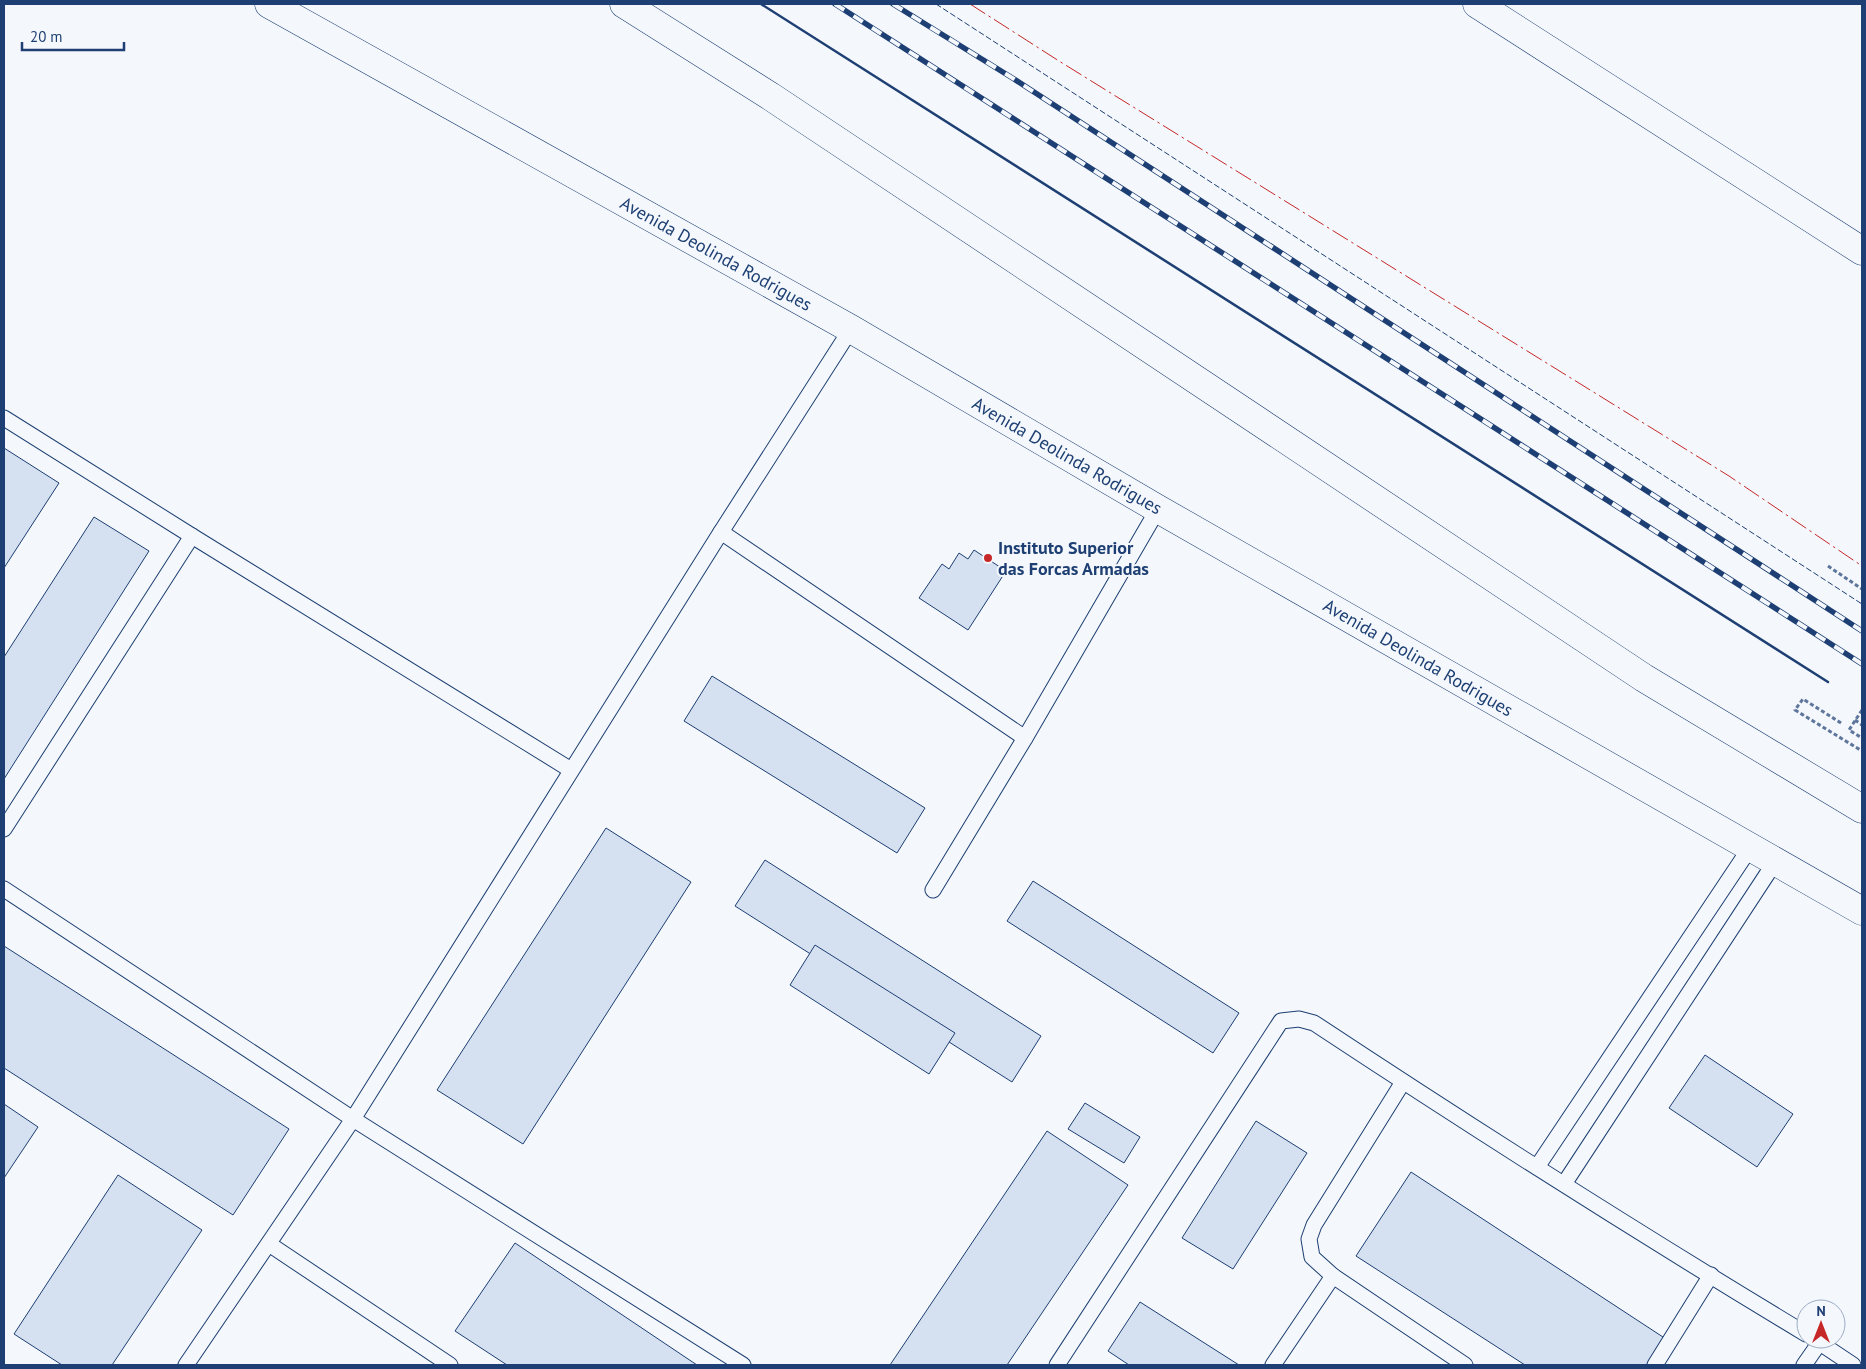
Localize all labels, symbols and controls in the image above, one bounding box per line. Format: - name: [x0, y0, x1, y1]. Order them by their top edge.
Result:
- scale bar: [22, 20, 125, 52]
- text: 20 m: [30, 27, 63, 46]
- street label: Avenida Deolinda Rodrigues: [616, 191, 816, 316]
- street label: Avenida Deolinda Rodrigues: [968, 392, 1166, 519]
- place label: Instituto Superior das Forcas Armadas: [998, 536, 1149, 580]
- marker: Instituto Superior das Forcas Armadas: [982, 552, 994, 564]
- street label: Avenida Deolinda Rodrigues: [1319, 594, 1517, 721]
- north arrow: [1796, 1299, 1846, 1349]
- text: N: [1816, 1302, 1826, 1320]

